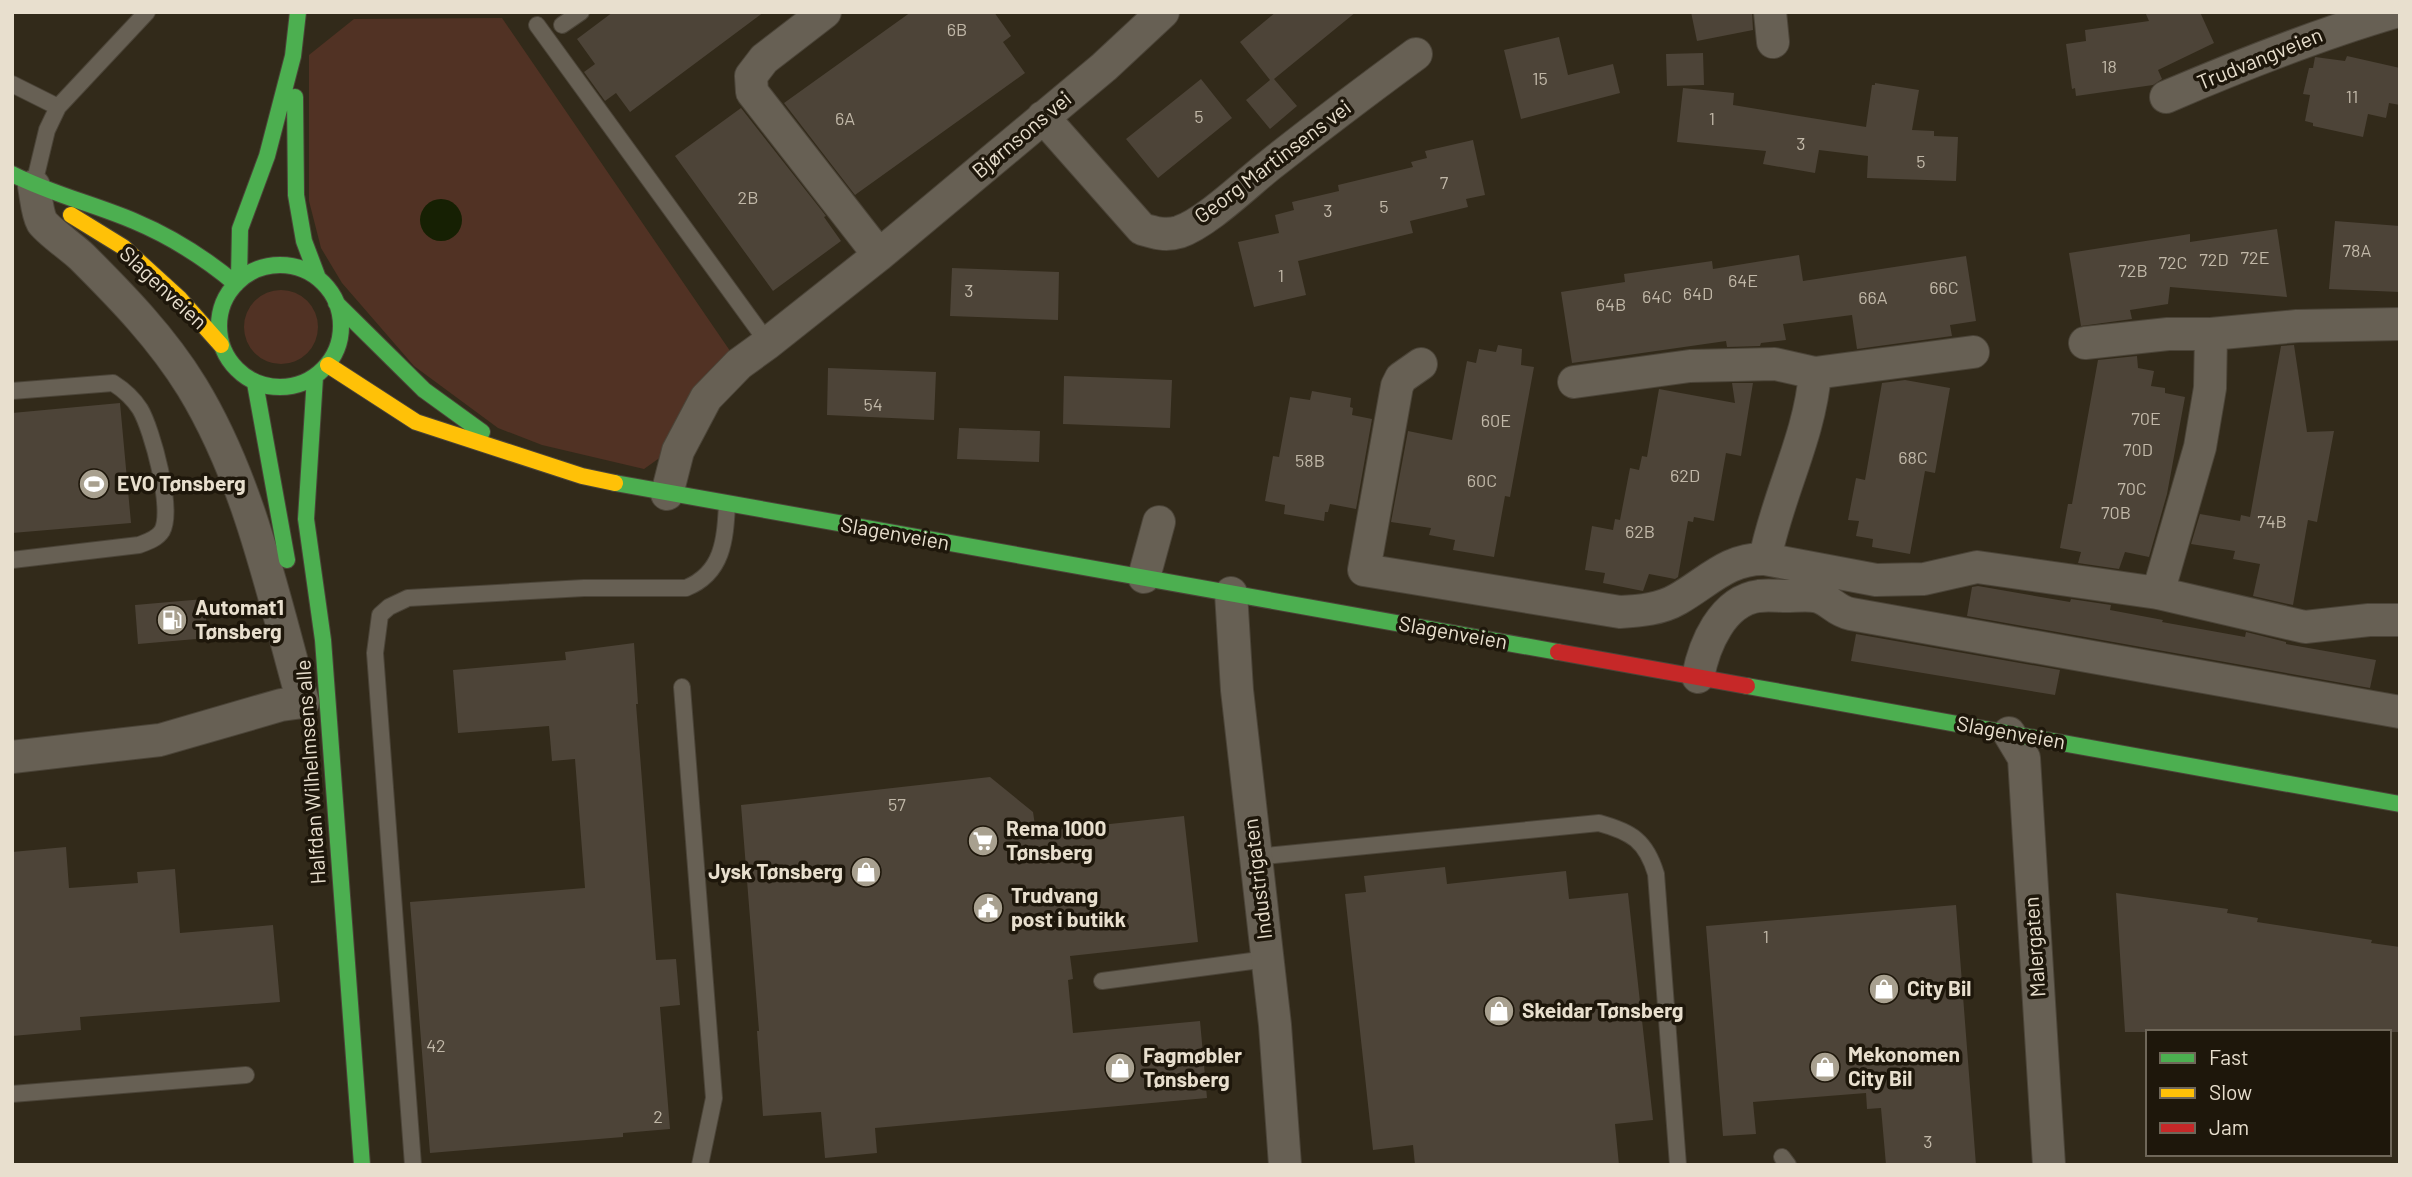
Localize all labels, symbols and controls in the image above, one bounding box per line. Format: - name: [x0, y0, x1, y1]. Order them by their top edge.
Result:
- house number: 6B: [947, 18, 967, 40]
- street label: Trudvangveien: [2193, 21, 2326, 94]
- house number: 18: [2101, 55, 2117, 77]
- house number: 15: [1532, 67, 1548, 89]
- street label: Bjørnsons vei: [966, 85, 1076, 183]
- house number: 11: [2346, 85, 2358, 107]
- street label: Georg Martinsens vei: [1189, 94, 1355, 228]
- house number: 5: [1194, 105, 1204, 127]
- house number: 6A: [835, 107, 855, 129]
- house number: 1: [1709, 107, 1715, 129]
- house number: 3: [1796, 132, 1806, 154]
- house number: 5: [1916, 150, 1926, 172]
- house number: 7: [1440, 171, 1449, 193]
- house number: 2B: [738, 186, 758, 208]
- house number: 5: [1379, 195, 1389, 217]
- house number: 3: [1323, 199, 1333, 221]
- house number: 78A: [2343, 239, 2371, 261]
- street label: Slagenveien: [115, 240, 213, 334]
- house number: 72E: [2240, 246, 2270, 268]
- house number: 72D: [2199, 248, 2229, 270]
- house number: 72C: [2158, 251, 2188, 273]
- house number: 72B: [2118, 259, 2148, 281]
- house number: 1: [1278, 264, 1284, 286]
- house number: 64E: [1728, 269, 1758, 291]
- house number: 66C: [1929, 276, 1959, 298]
- house number: 3: [964, 279, 974, 301]
- house number: 64D: [1683, 282, 1713, 304]
- house number: 64C: [1642, 285, 1672, 307]
- house number: 66A: [1858, 286, 1888, 308]
- house number: 64B: [1596, 293, 1626, 315]
- house number: 54: [863, 393, 883, 415]
- house number: 70E: [2131, 407, 2161, 429]
- house number: 60E: [1481, 409, 1511, 431]
- house number: 70D: [2123, 438, 2153, 460]
- house number: 68C: [1898, 446, 1928, 468]
- house number: 58B: [1295, 449, 1325, 471]
- house number: 62D: [1670, 464, 1700, 486]
- sports icon: EVO Tønsberg: [77, 467, 111, 501]
- house number: 60C: [1467, 469, 1497, 491]
- place label: EVO Tønsberg: [117, 470, 246, 495]
- house number: 70C: [2117, 477, 2147, 499]
- house number: 70B: [2101, 501, 2131, 523]
- house number: 74B: [2257, 510, 2287, 532]
- street label: Slagenveien: [839, 511, 952, 554]
- house number: 62B: [1625, 520, 1655, 542]
- place label: Automat1 Tønsberg: [195, 594, 284, 643]
- fuel station icon: Automat1 Tønsberg: [155, 603, 189, 637]
- street label: Slagenveien: [1397, 610, 1510, 653]
- street label: Halfdan Wilhelmsens alle: [289, 659, 330, 885]
- street label: Slagenveien: [1955, 710, 2068, 753]
- house number: 57: [888, 793, 906, 815]
- place label: Rema 1000 Tønsberg: [1006, 815, 1106, 864]
- street label: Industrigaten: [1237, 817, 1276, 941]
- supermarket icon: Rema 1000 Tønsberg: [966, 824, 1000, 858]
- shop icon: Jysk Tønsberg: [849, 855, 883, 889]
- place label: Jysk Tønsberg: [708, 858, 843, 883]
- place label: Trudvang post i butikk: [1011, 882, 1126, 931]
- public building icon: Trudvang post i butikk: [971, 891, 1005, 925]
- street label: Malergaten: [2018, 896, 2049, 998]
- house number: 1: [1763, 925, 1769, 947]
- shop icon: City Bil: [1867, 972, 1901, 1006]
- place label: City Bil: [1907, 975, 1971, 1000]
- shop icon: Skeidar Tønsberg: [1482, 994, 1516, 1028]
- place label: Skeidar Tønsberg: [1522, 997, 1683, 1022]
- legend: [2146, 1030, 2391, 1156]
- house number: 42: [426, 1034, 446, 1056]
- place label: Mekonomen City Bil: [1848, 1041, 1960, 1090]
- place label: Fagmøbler Tønsberg: [1143, 1042, 1242, 1091]
- text: Fast: [2209, 1044, 2249, 1069]
- shop icon: Mekonomen City Bil: [1808, 1050, 1842, 1084]
- shop icon: Fagmøbler Tønsberg: [1103, 1051, 1137, 1085]
- text: Slow: [2209, 1079, 2252, 1104]
- house number: 2: [653, 1105, 663, 1127]
- text: Jam: [2209, 1114, 2249, 1139]
- house number: 3: [1923, 1130, 1933, 1152]

